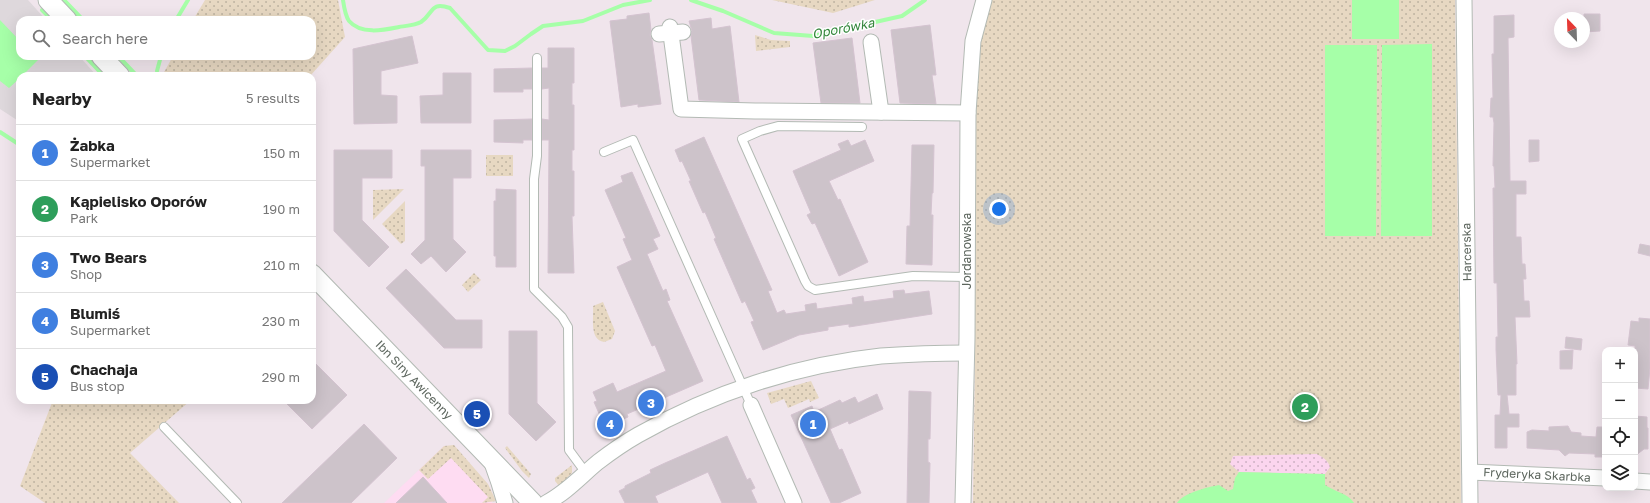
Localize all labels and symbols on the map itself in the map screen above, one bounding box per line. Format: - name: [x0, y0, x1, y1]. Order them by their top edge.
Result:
- north arrow: [1554, 12, 1590, 48]
- water label: Oporówka: [810, 14, 876, 42]
- your location: [989, 199, 1009, 219]
- street label: Jordanowska: [959, 213, 974, 289]
- street label: Harcerska: [1458, 223, 1475, 281]
- street label: Ibn Siny Awicenny: [373, 337, 456, 423]
- pin: 3: [638, 388, 664, 418]
- pin: 2: [1292, 392, 1318, 422]
- pin: 5: [464, 399, 490, 429]
- pin: 4: [597, 409, 623, 439]
- pin: 1: [800, 409, 826, 439]
- street label: Fryderyka Skarbka: [1483, 464, 1591, 485]

